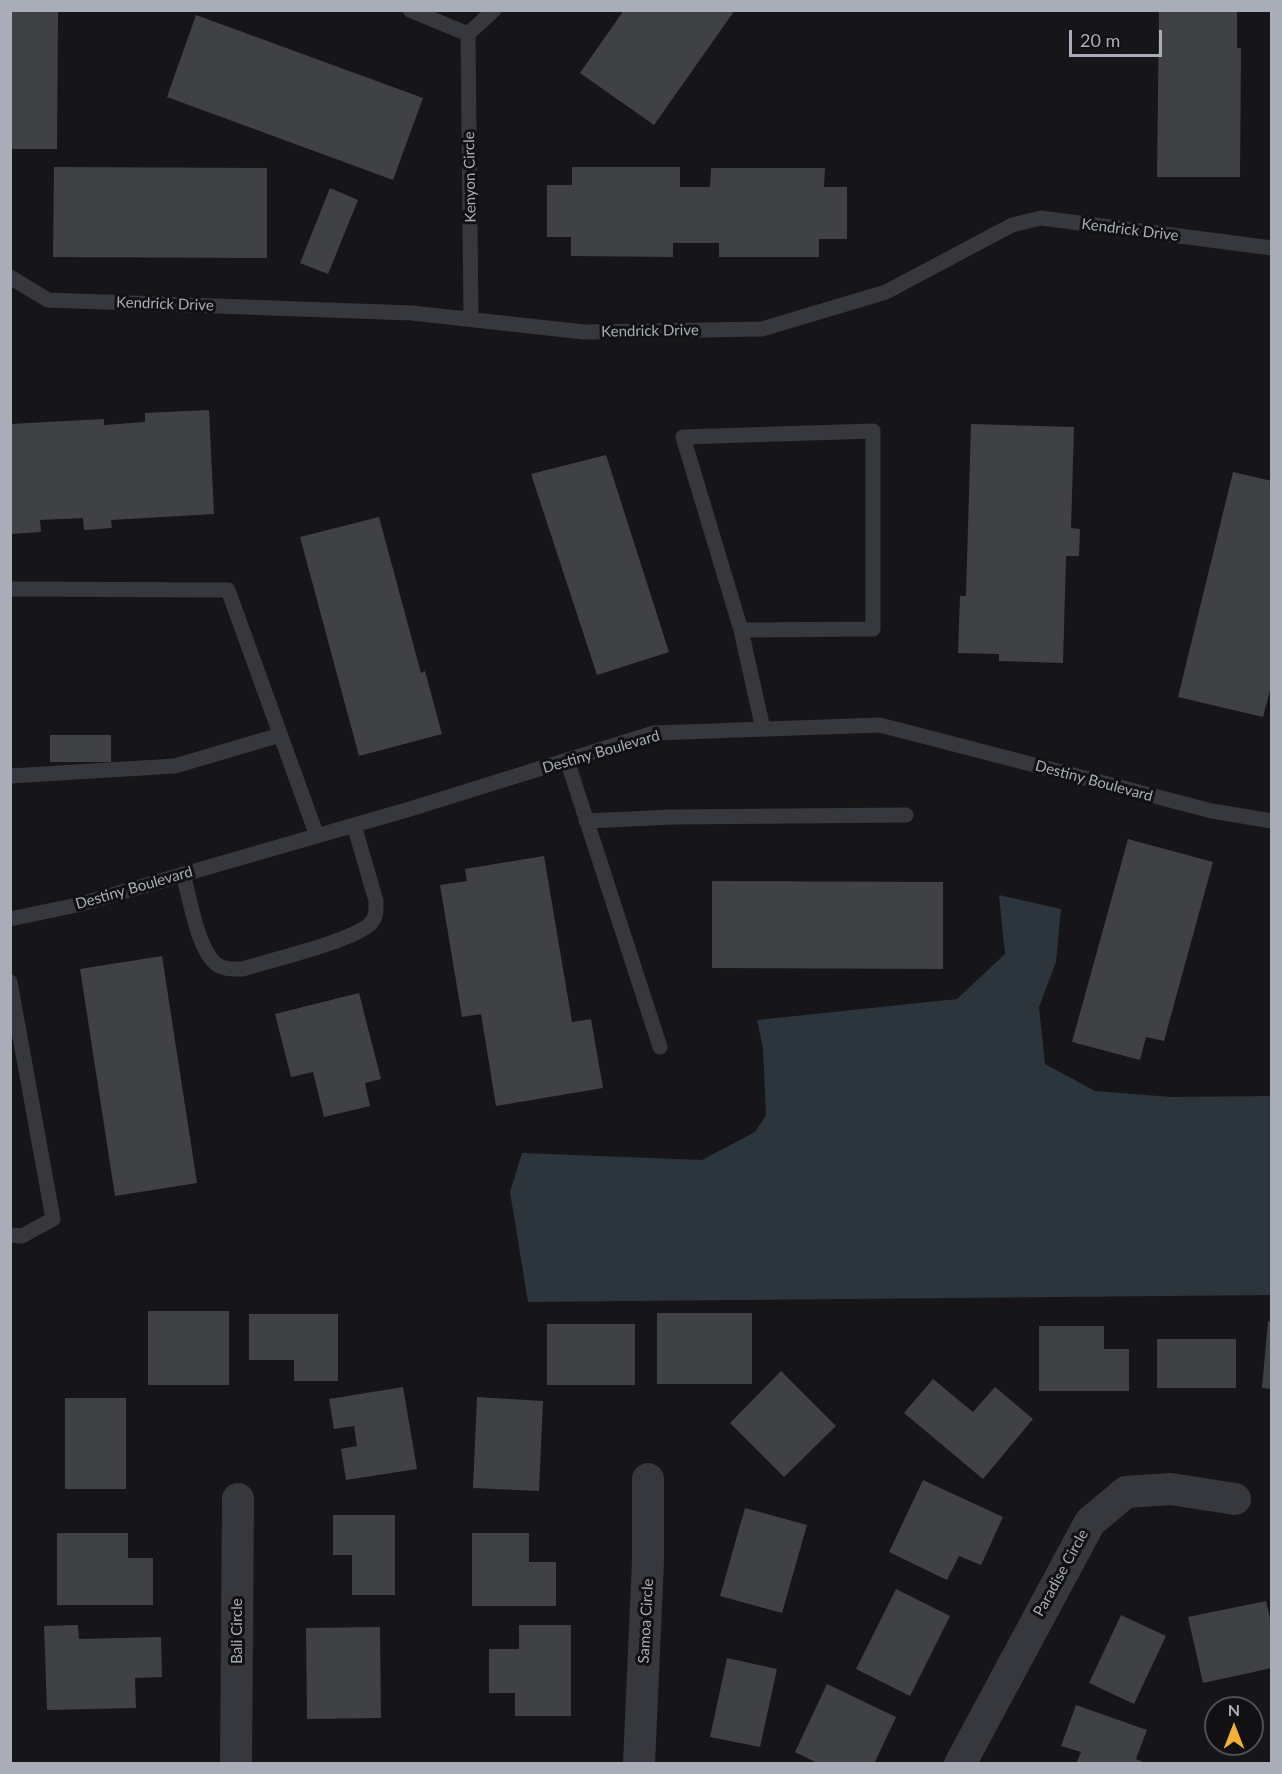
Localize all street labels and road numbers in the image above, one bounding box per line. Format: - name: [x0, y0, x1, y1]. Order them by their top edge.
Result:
- street label: Kenyon Circle: [460, 131, 480, 223]
- street label: Kendrick Drive: [1081, 215, 1179, 245]
- street label: Kendrick Drive: [116, 293, 214, 315]
- street label: Kendrick Drive: [601, 321, 699, 341]
- street label: Destiny Boulevard: [540, 727, 662, 777]
- street label: Destiny Boulevard: [1033, 757, 1155, 805]
- street label: Destiny Boulevard: [73, 863, 195, 913]
- street label: Paradise Circle: [1030, 1526, 1092, 1620]
- street label: Samoa Circle: [635, 1578, 657, 1664]
- street label: Bali Circle: [228, 1598, 246, 1664]

